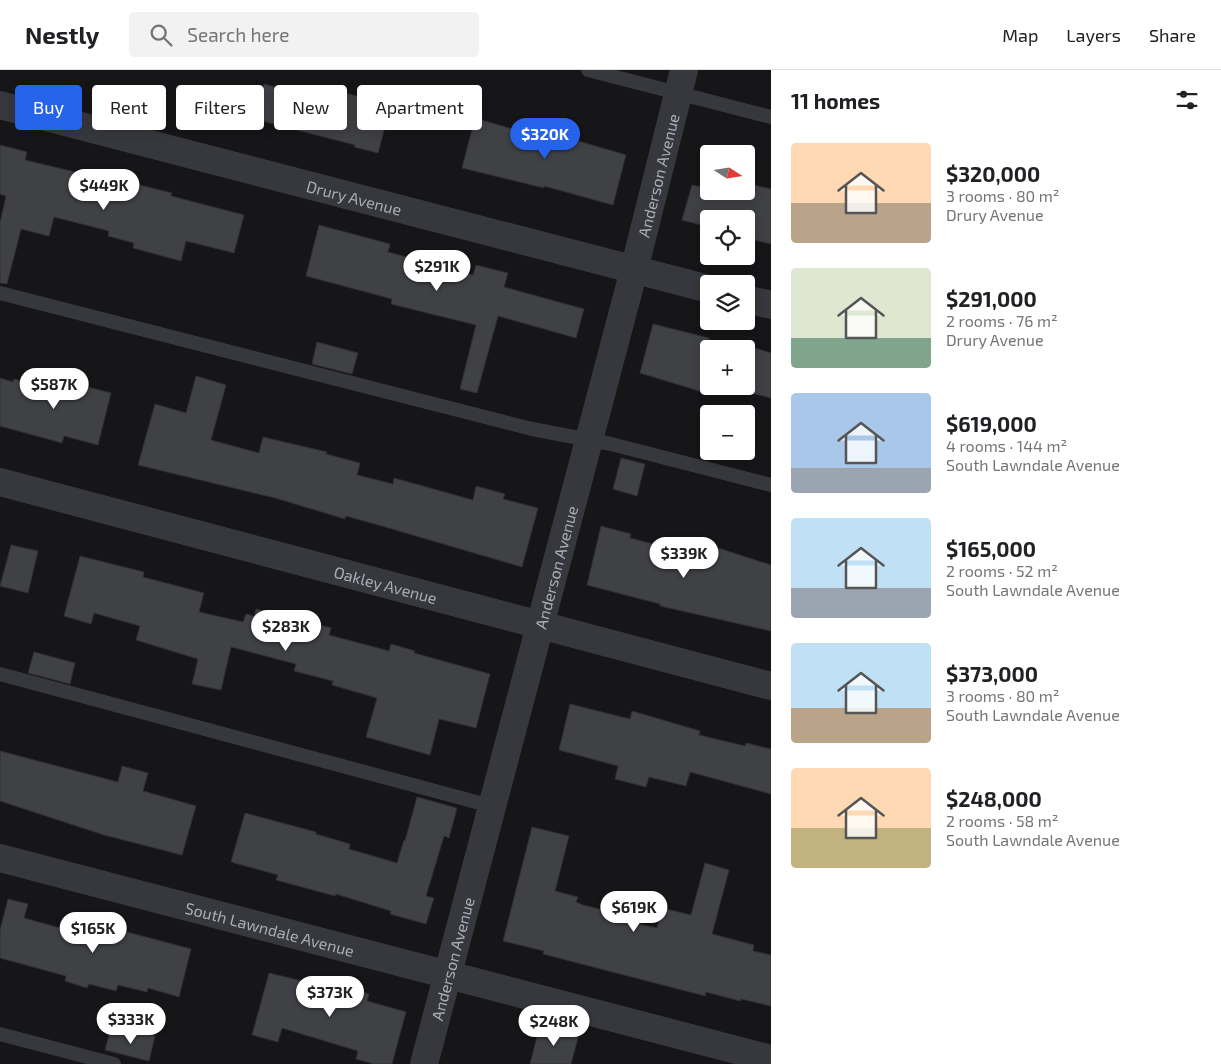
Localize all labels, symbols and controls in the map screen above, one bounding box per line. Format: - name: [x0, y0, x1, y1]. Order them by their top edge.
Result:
- search box: [129, 12, 479, 57]
- text: Nestly: [25, 20, 99, 49]
- icon: search: [147, 21, 175, 49]
- text: Search here: [187, 23, 289, 46]
- text: Map: [1002, 24, 1038, 46]
- text: Layers: [1066, 24, 1121, 46]
- text: Share: [1149, 24, 1196, 46]
- chip: Buy: [15, 85, 82, 130]
- chip: Rent: [92, 85, 166, 130]
- chip: Filters: [176, 85, 264, 130]
- chip: New: [274, 85, 347, 130]
- chip: Apartment: [357, 85, 482, 130]
- icon: filters: [1173, 86, 1201, 114]
- text: 11 homes: [791, 88, 880, 113]
- street label: Anderson Avenue: [633, 111, 682, 239]
- pin: $320K: [510, 118, 580, 160]
- text: $320K: [521, 124, 569, 143]
- north arrow: [700, 145, 755, 200]
- map controls: [700, 145, 755, 460]
- text: $320,000: [946, 161, 1040, 186]
- icon: home: [831, 163, 891, 223]
- pin: $449K: [69, 168, 139, 211]
- text: $449K: [79, 175, 129, 194]
- street label: Drury Avenue: [305, 175, 404, 218]
- text: 3 rooms · 80 m²: [946, 186, 1059, 205]
- text: Drury Avenue: [946, 205, 1044, 224]
- button: locate: [700, 210, 755, 265]
- pin: $291K: [402, 250, 472, 292]
- text: $291K: [414, 256, 460, 275]
- button: layers: [700, 275, 755, 330]
- text: $291,000: [946, 286, 1037, 311]
- icon: home: [831, 288, 891, 348]
- text: 2 rooms · 76 m²: [946, 311, 1058, 330]
- text: Drury Avenue: [946, 330, 1044, 349]
- button: +: [700, 340, 755, 395]
- pin: $587K: [19, 368, 89, 410]
- text: $587K: [31, 374, 77, 393]
- button: −: [700, 405, 755, 460]
- text: $619,000: [946, 411, 1037, 436]
- icon: home: [831, 413, 891, 473]
- text: 4 rooms · 144 m²: [946, 436, 1067, 455]
- text: South Lawndale Avenue: [946, 455, 1120, 474]
- street label: Anderson Avenue: [530, 503, 581, 631]
- pin: $339K: [649, 536, 719, 579]
- text: $165,000: [946, 536, 1036, 561]
- icon: home: [831, 538, 891, 598]
- text: $339K: [660, 543, 708, 562]
- street label: Oakley Avenue: [332, 561, 439, 607]
- text: 2 rooms · 52 m²: [946, 561, 1058, 580]
- text: South Lawndale Avenue: [946, 580, 1120, 599]
- pin: $283K: [251, 610, 321, 652]
- text: $283K: [262, 616, 310, 635]
- text: $373,000: [946, 661, 1038, 686]
- icon: home: [831, 663, 891, 723]
- text: 3 rooms · 80 m²: [946, 686, 1059, 705]
- text: South Lawndale Avenue: [946, 705, 1120, 724]
- text: $248,000: [946, 786, 1042, 811]
- icon: home: [831, 788, 891, 848]
- text: 2 rooms · 58 m²: [946, 811, 1059, 830]
- text: South Lawndale Avenue: [946, 830, 1120, 849]
- pin: $619K: [599, 890, 669, 933]
- street label: Anderson Avenue: [426, 895, 477, 1022]
- street label: South Lawndale Avenue: [183, 897, 356, 960]
- text: $619K: [611, 897, 657, 916]
- pin: $165K: [58, 912, 128, 954]
- text: $165K: [71, 918, 115, 937]
- pin: $373K: [295, 976, 365, 1018]
- text: $373K: [307, 982, 353, 1001]
- pin: $333K: [96, 1002, 166, 1045]
- pin: $248K: [519, 1004, 589, 1047]
- text: $333K: [108, 1009, 154, 1028]
- text: $248K: [530, 1011, 578, 1030]

